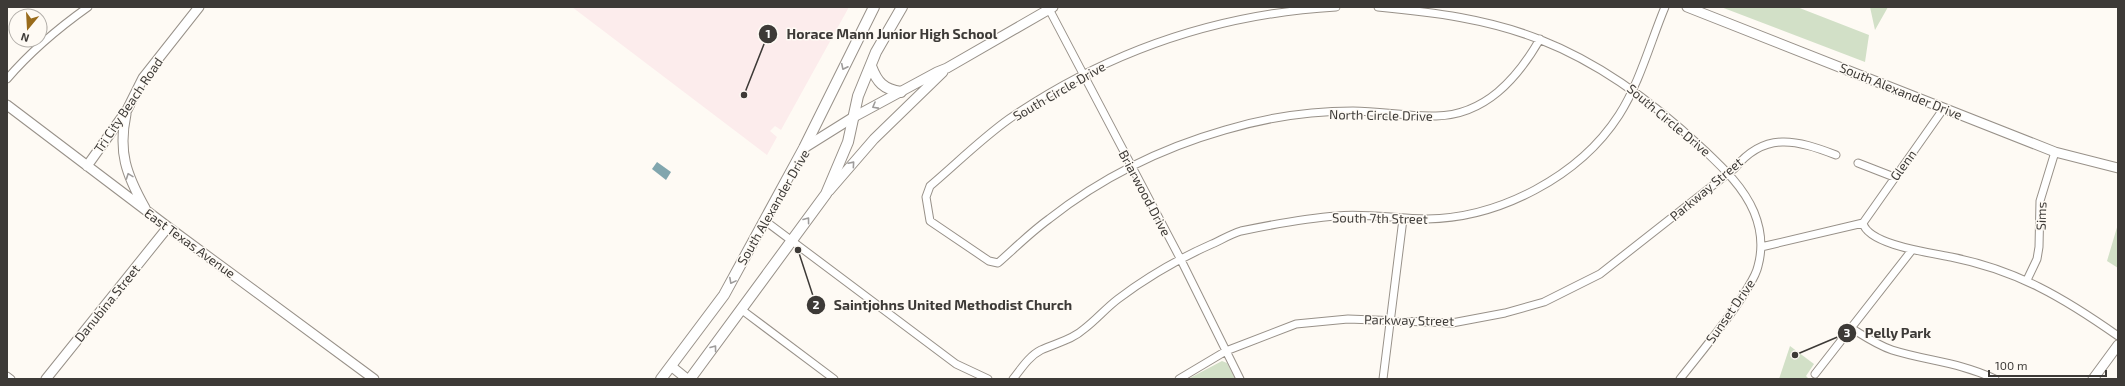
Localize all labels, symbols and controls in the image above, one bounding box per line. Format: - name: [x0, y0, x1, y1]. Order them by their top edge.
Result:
- north arrow: [8, 8, 48, 48]
- callout: Horace Mann Junior High School: [758, 21, 1006, 47]
- text: Horace Mann Junior High School: [787, 25, 998, 42]
- text: 1: [765, 26, 771, 40]
- text: N: [19, 31, 31, 45]
- street label: Tri City Beach Road: [90, 54, 166, 156]
- street label: South Circle Drive: [1010, 58, 1108, 124]
- street label: South Alexander Drive: [1837, 59, 1965, 123]
- one-way arrow: [841, 63, 849, 70]
- street label: South Circle Drive: [1624, 80, 1714, 160]
- one-way arrow: [872, 101, 880, 108]
- street label: North Circle Drive: [1329, 106, 1433, 124]
- street label: South Alexander Drive: [733, 146, 813, 268]
- street label: Glenn: [1886, 146, 1920, 184]
- street label: Briarwood Drive: [1116, 147, 1174, 239]
- street label: Parkway Street: [1666, 154, 1746, 224]
- one-way arrow: [847, 162, 854, 169]
- one-way arrow: [125, 173, 133, 180]
- street label: Sims: [2033, 201, 2049, 231]
- street label: East Texas Avenue: [141, 205, 239, 281]
- street label: South 7th Street: [1332, 209, 1428, 227]
- one-way arrow: [802, 217, 809, 224]
- street label: Danubina Street: [71, 261, 143, 345]
- street label: Sunset Drive: [1702, 276, 1758, 346]
- one-way arrow: [729, 277, 736, 284]
- callout: Saintjohns United Methodist Church: [806, 292, 1080, 318]
- text: Saintjohns United Methodist Church: [834, 296, 1072, 313]
- text: 2: [813, 297, 820, 311]
- street label: Parkway Street: [1364, 311, 1454, 329]
- callout: Pelly Park: [1837, 320, 1940, 346]
- text: Pelly Park: [1865, 324, 1931, 341]
- text: 3: [1844, 325, 1851, 339]
- one-way arrow: [709, 345, 716, 352]
- scale bar: [1989, 352, 2106, 378]
- text: 100 m: [1995, 358, 2027, 372]

